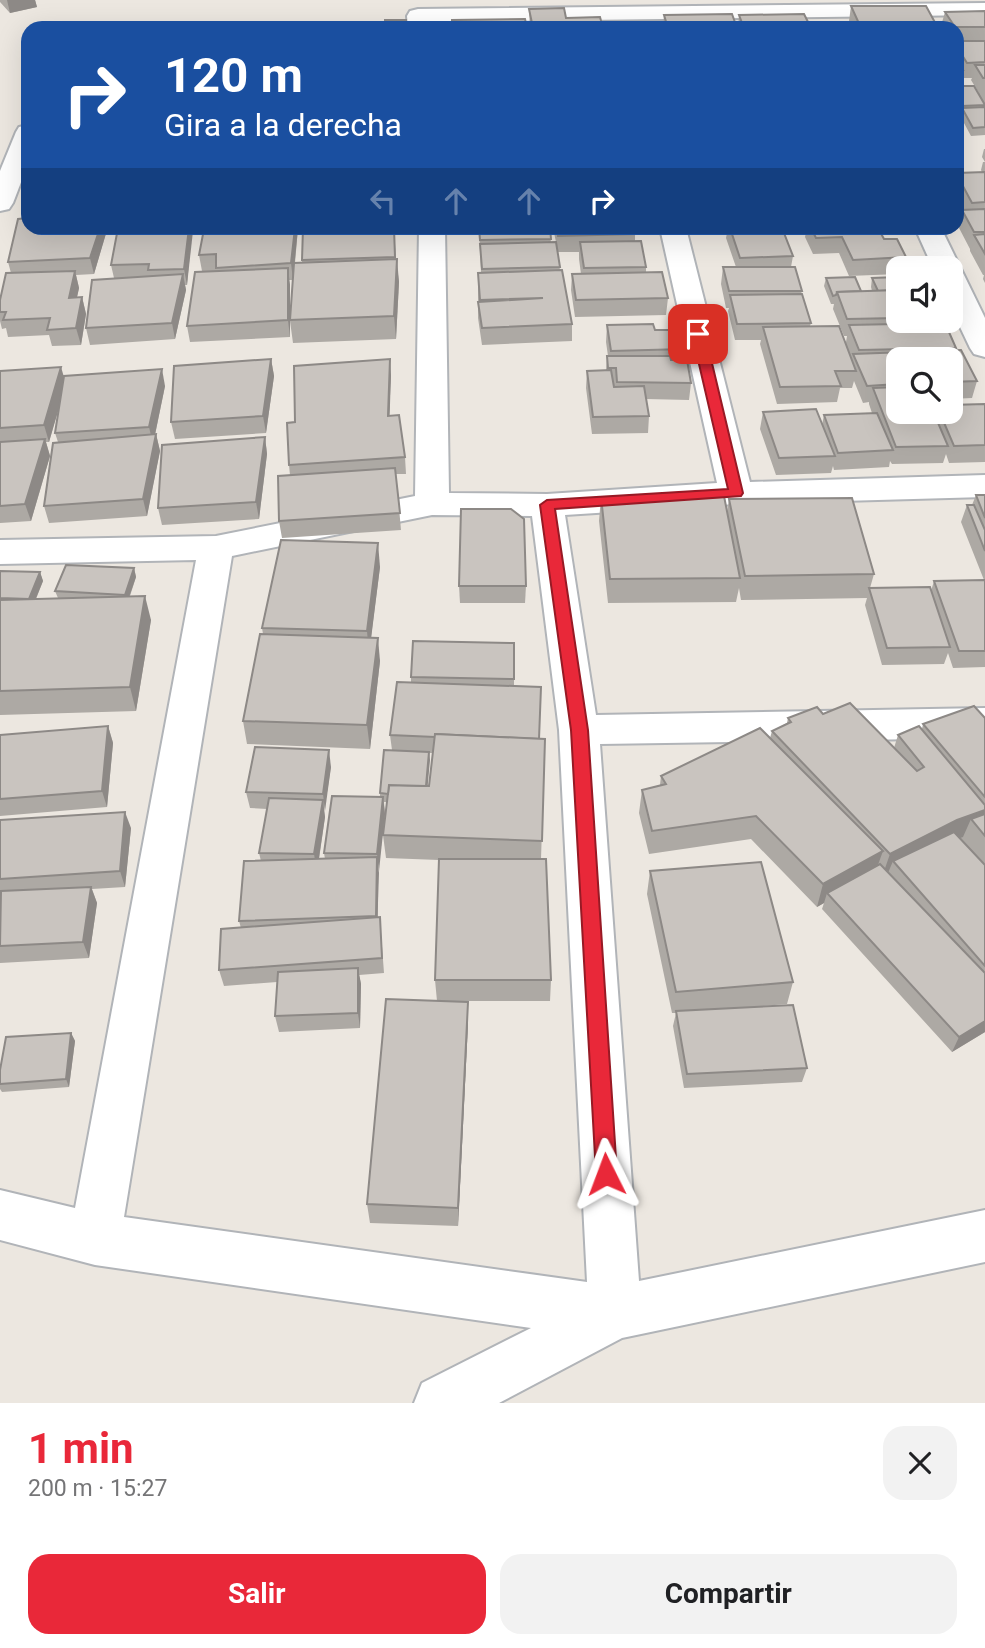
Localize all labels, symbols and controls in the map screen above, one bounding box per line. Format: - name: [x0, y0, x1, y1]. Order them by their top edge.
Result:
- text: 120 m: [164, 47, 303, 104]
- icon: right: [49, 49, 140, 140]
- text: Gira a la derecha: [164, 106, 402, 144]
- icon: left: [364, 182, 402, 220]
- icon: ahead: [437, 182, 475, 220]
- icon: ahead: [510, 182, 548, 220]
- icon: right: [583, 182, 621, 220]
- map controls: [886, 256, 963, 424]
- button: sound: [886, 256, 963, 333]
- pin: [668, 304, 728, 364]
- icon: arrive: [679, 315, 717, 353]
- button: search: [886, 347, 963, 424]
- position arrow: [569, 1137, 643, 1211]
- text: 1 min: [28, 1424, 134, 1473]
- button: close: [883, 1426, 957, 1500]
- text: 200 m · 15:27: [28, 1475, 167, 1502]
- button: Salir: [28, 1554, 486, 1634]
- button: Compartir: [500, 1554, 957, 1634]

